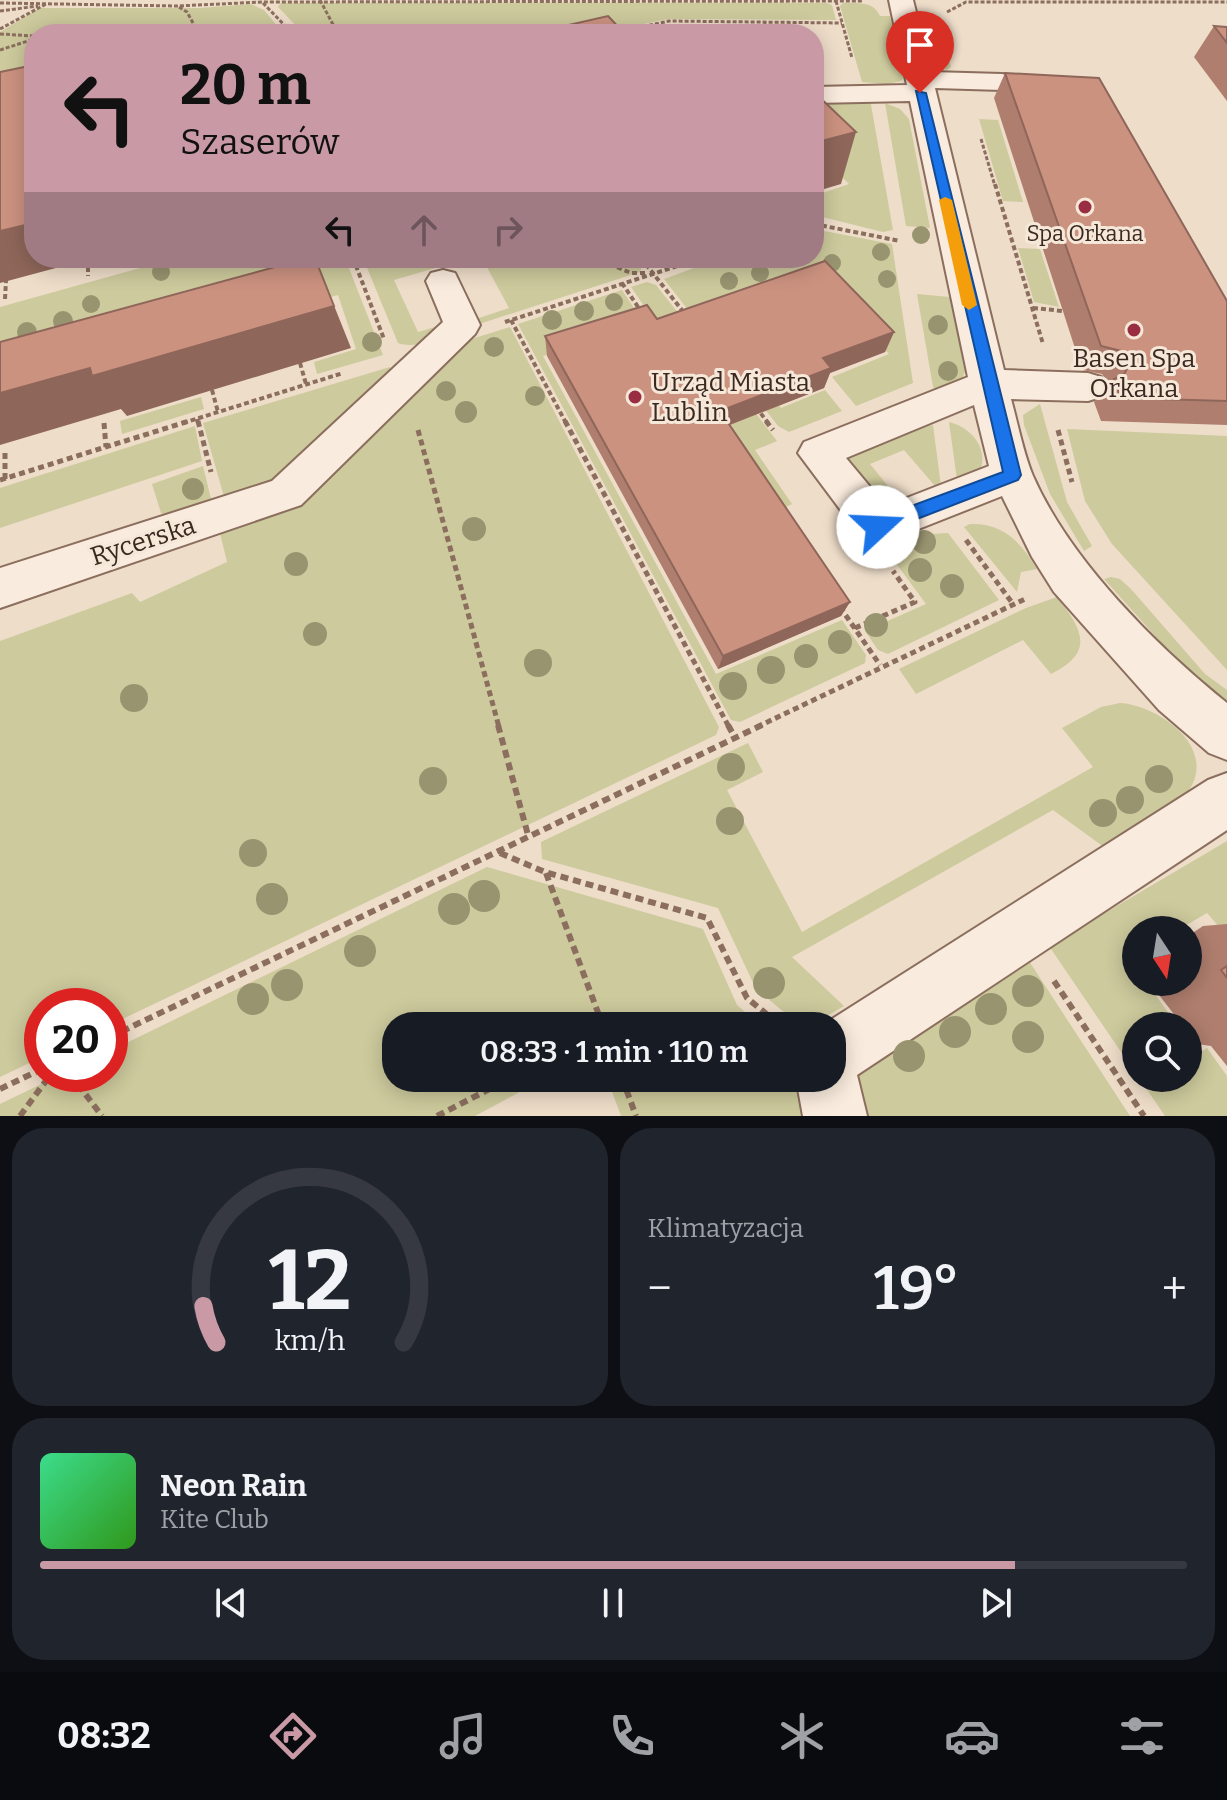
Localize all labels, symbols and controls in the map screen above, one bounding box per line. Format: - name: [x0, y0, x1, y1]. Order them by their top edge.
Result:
- pin: [886, 11, 954, 93]
- icon: arrive: [898, 23, 942, 67]
- text: 20 m: [180, 52, 311, 119]
- icon: left: [48, 56, 152, 160]
- text: Szaserów: [180, 120, 339, 164]
- marker: Spa Orkana: [1076, 198, 1094, 216]
- icon: left: [318, 208, 362, 252]
- icon: ahead: [402, 208, 446, 252]
- icon: right: [486, 208, 530, 252]
- place label: Spa Orkana: [1026, 220, 1144, 247]
- marker: Basen Spa Orkana: [1125, 321, 1143, 339]
- place label: Basen Spa Orkana: [1072, 343, 1196, 404]
- place label: Urząd Miasta Lublin: [651, 367, 810, 428]
- marker: Urząd Miasta Lublin: [626, 388, 644, 406]
- position arrow: [836, 485, 920, 569]
- street label: Rycerska: [87, 509, 199, 573]
- north arrow: [1122, 916, 1202, 996]
- map controls: [1122, 916, 1202, 1092]
- speed limit sign: 20: [24, 988, 128, 1092]
- button: search: [1122, 1012, 1202, 1092]
- text: 08:33 · 1 min · 110 m: [480, 1034, 748, 1070]
- text: Klimatyzacja: [648, 1213, 804, 1244]
- text: 12: [268, 1231, 351, 1331]
- text: 19°: [874, 1253, 960, 1325]
- text: −: [648, 1262, 672, 1315]
- text: +: [1162, 1262, 1187, 1315]
- text: km/h: [274, 1323, 345, 1358]
- text: Neon Rain: [160, 1468, 307, 1504]
- text: Kite Club: [160, 1504, 269, 1535]
- icon: previous: [209, 1581, 253, 1625]
- icon: pause: [591, 1581, 635, 1625]
- icon: next: [974, 1581, 1018, 1625]
- icon: directions: [265, 1708, 321, 1764]
- icon: music: [435, 1708, 491, 1764]
- icon: phone: [604, 1708, 660, 1764]
- icon: climate: [774, 1708, 830, 1764]
- icon: car: [944, 1708, 1000, 1764]
- icon: filters: [1114, 1708, 1170, 1764]
- text: 08:32: [57, 1714, 151, 1758]

